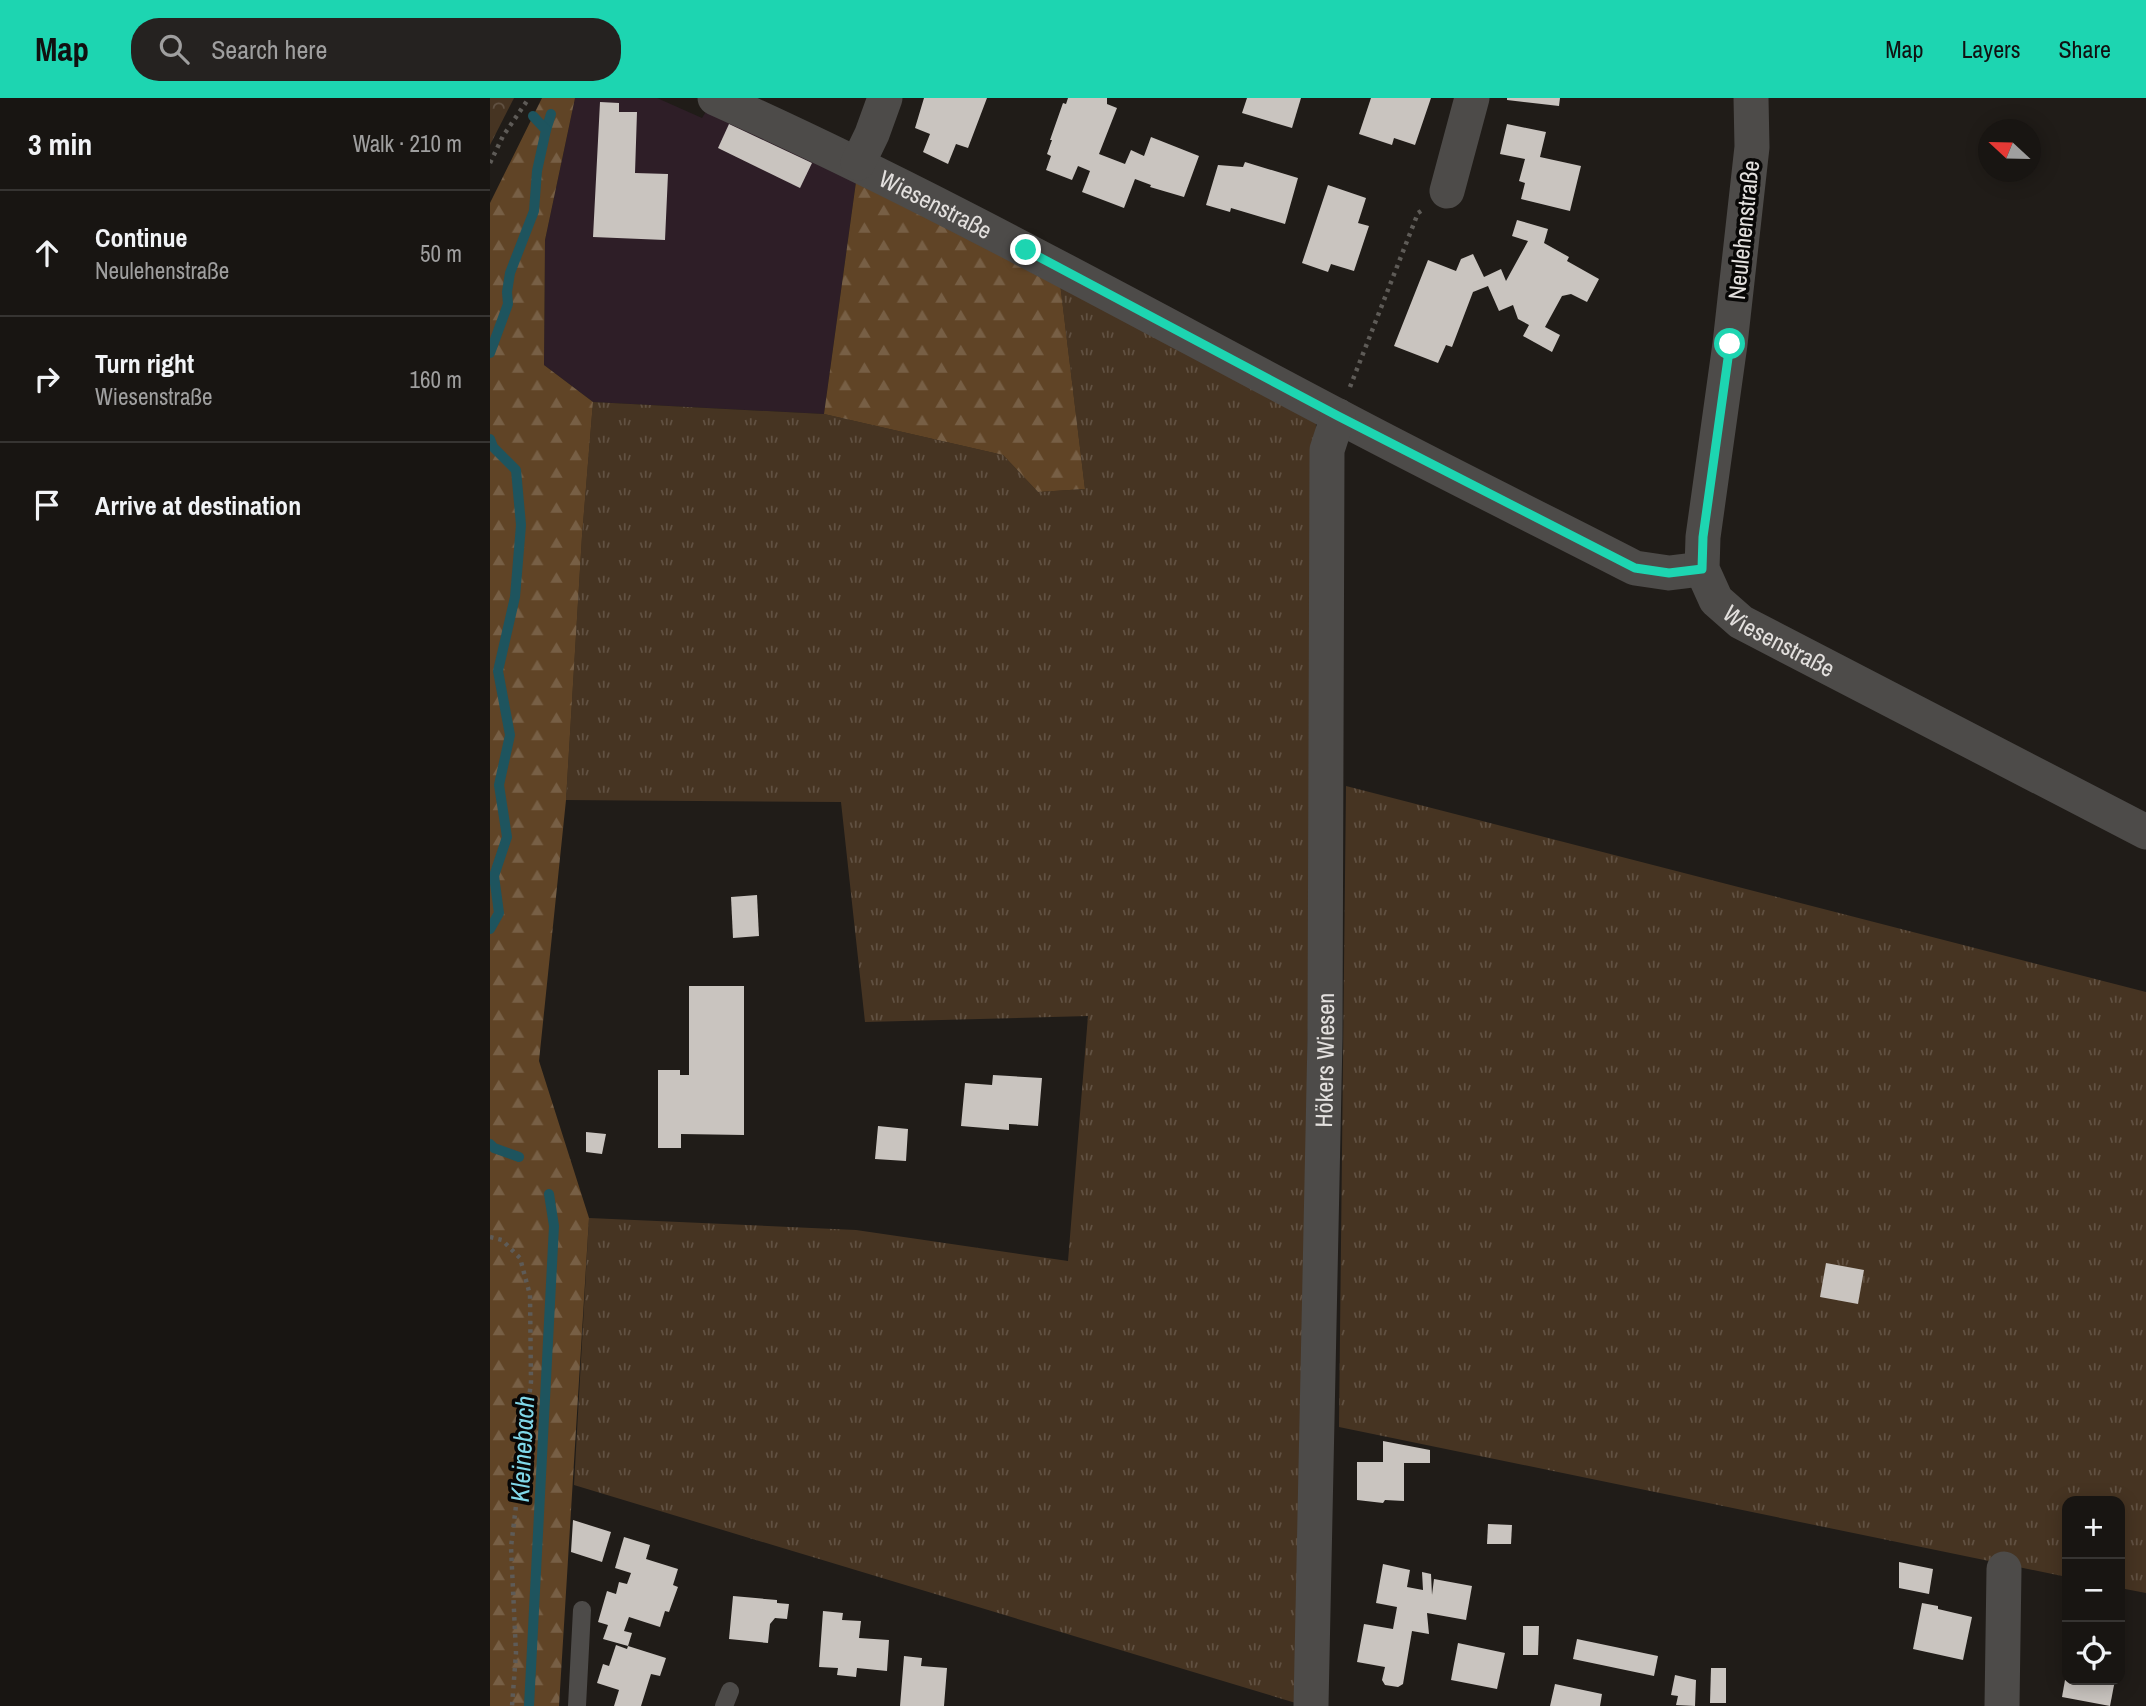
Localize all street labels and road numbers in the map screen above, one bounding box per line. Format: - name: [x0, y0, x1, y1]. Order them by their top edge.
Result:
- street label: Neulehenstraße: [1720, 159, 1766, 301]
- street label: Wiesenstraße: [874, 162, 998, 246]
- street label: Wiesenstraße: [1716, 598, 1841, 684]
- street label: Hökers Wiesen: [1307, 993, 1341, 1128]

